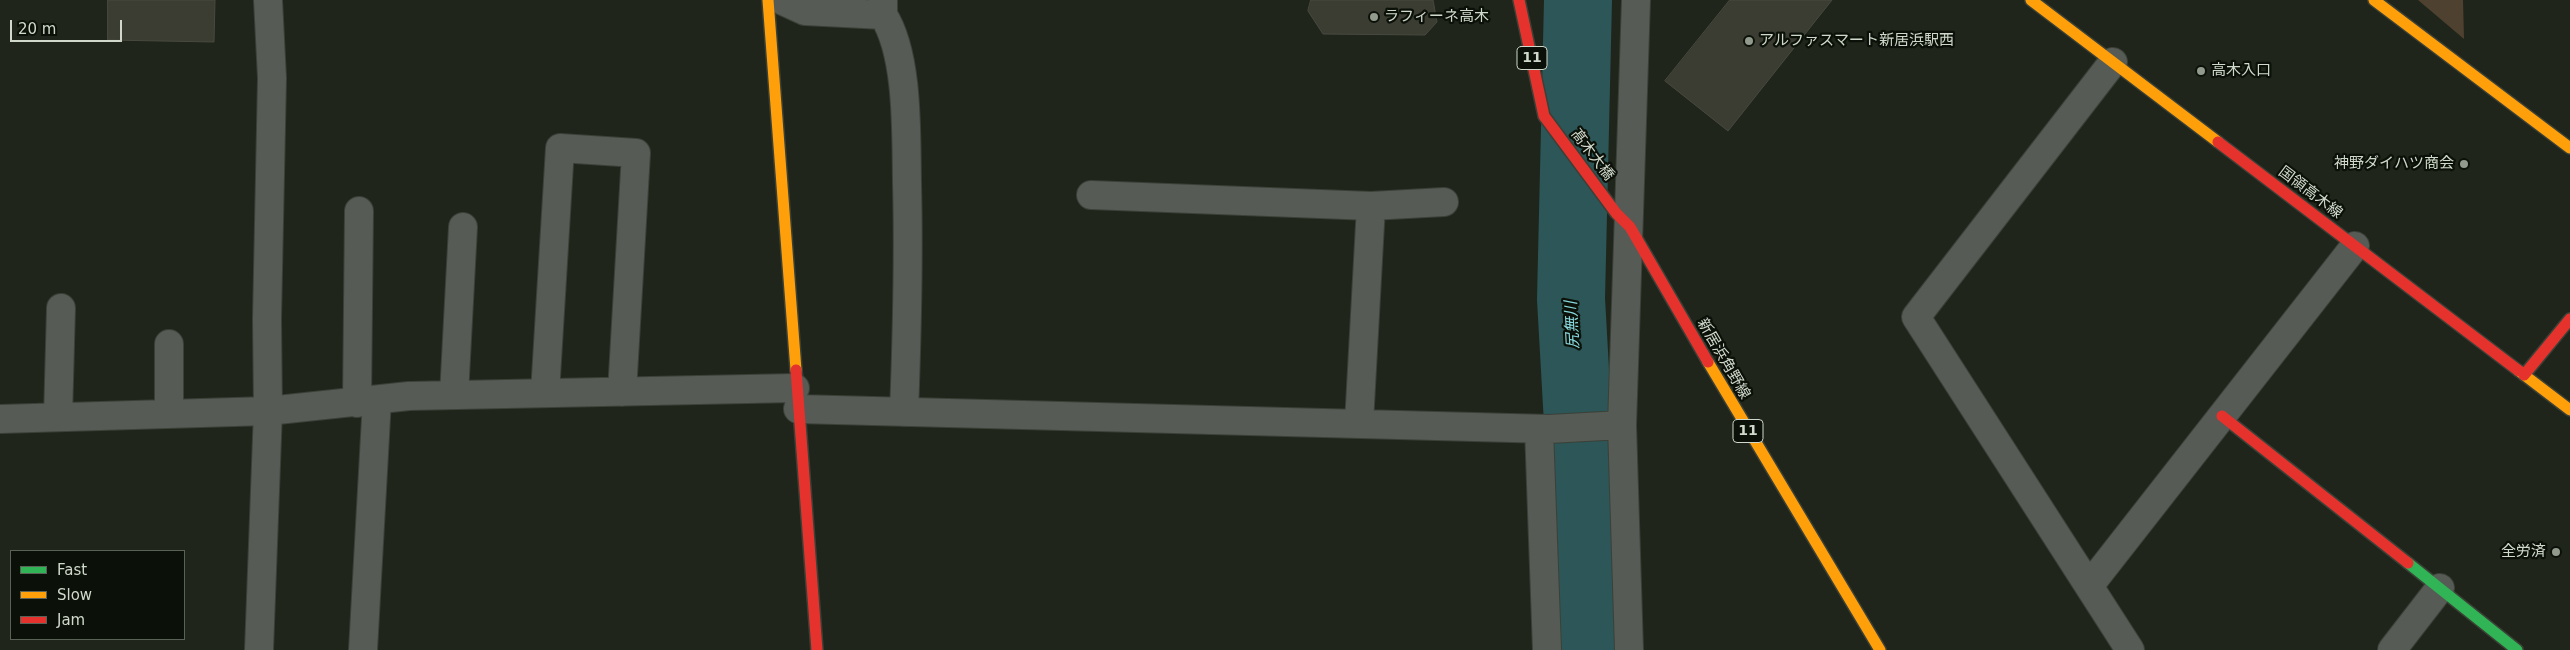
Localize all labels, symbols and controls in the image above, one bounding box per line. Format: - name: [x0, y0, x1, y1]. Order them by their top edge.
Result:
- place label: ラフィーネ高木: [1384, 8, 1489, 26]
- scale bar: [12, 10, 125, 42]
- marker: ラフィーネ高木: [1368, 11, 1380, 23]
- text: 20 m: [18, 20, 56, 38]
- place label: アルファスマート新居浜駅西: [1759, 32, 1954, 50]
- marker: アルファスマート新居浜駅西: [1743, 35, 1755, 47]
- road number: 11: [1517, 46, 1547, 70]
- place label: 高木入口: [2211, 62, 2271, 80]
- marker: 高木入口: [2195, 65, 2207, 77]
- street label: 髙木大橋: [1567, 126, 1617, 184]
- place label: 神野ダイハツ商会: [2334, 155, 2454, 173]
- marker: 神野ダイハツ商会: [2458, 158, 2470, 170]
- street label: 国領高木線: [2275, 163, 2345, 223]
- water label: 尻無川: [1562, 301, 1584, 349]
- street label: 新居浜角野線: [1693, 316, 1753, 402]
- road number: 11: [1733, 420, 1763, 442]
- place label: 全労済: [2501, 543, 2546, 561]
- marker: 全労済: [2550, 546, 2562, 558]
- legend: [10, 550, 185, 640]
- text: Fast: [57, 561, 87, 579]
- text: Slow: [57, 586, 92, 604]
- text: Jam: [57, 611, 85, 629]

